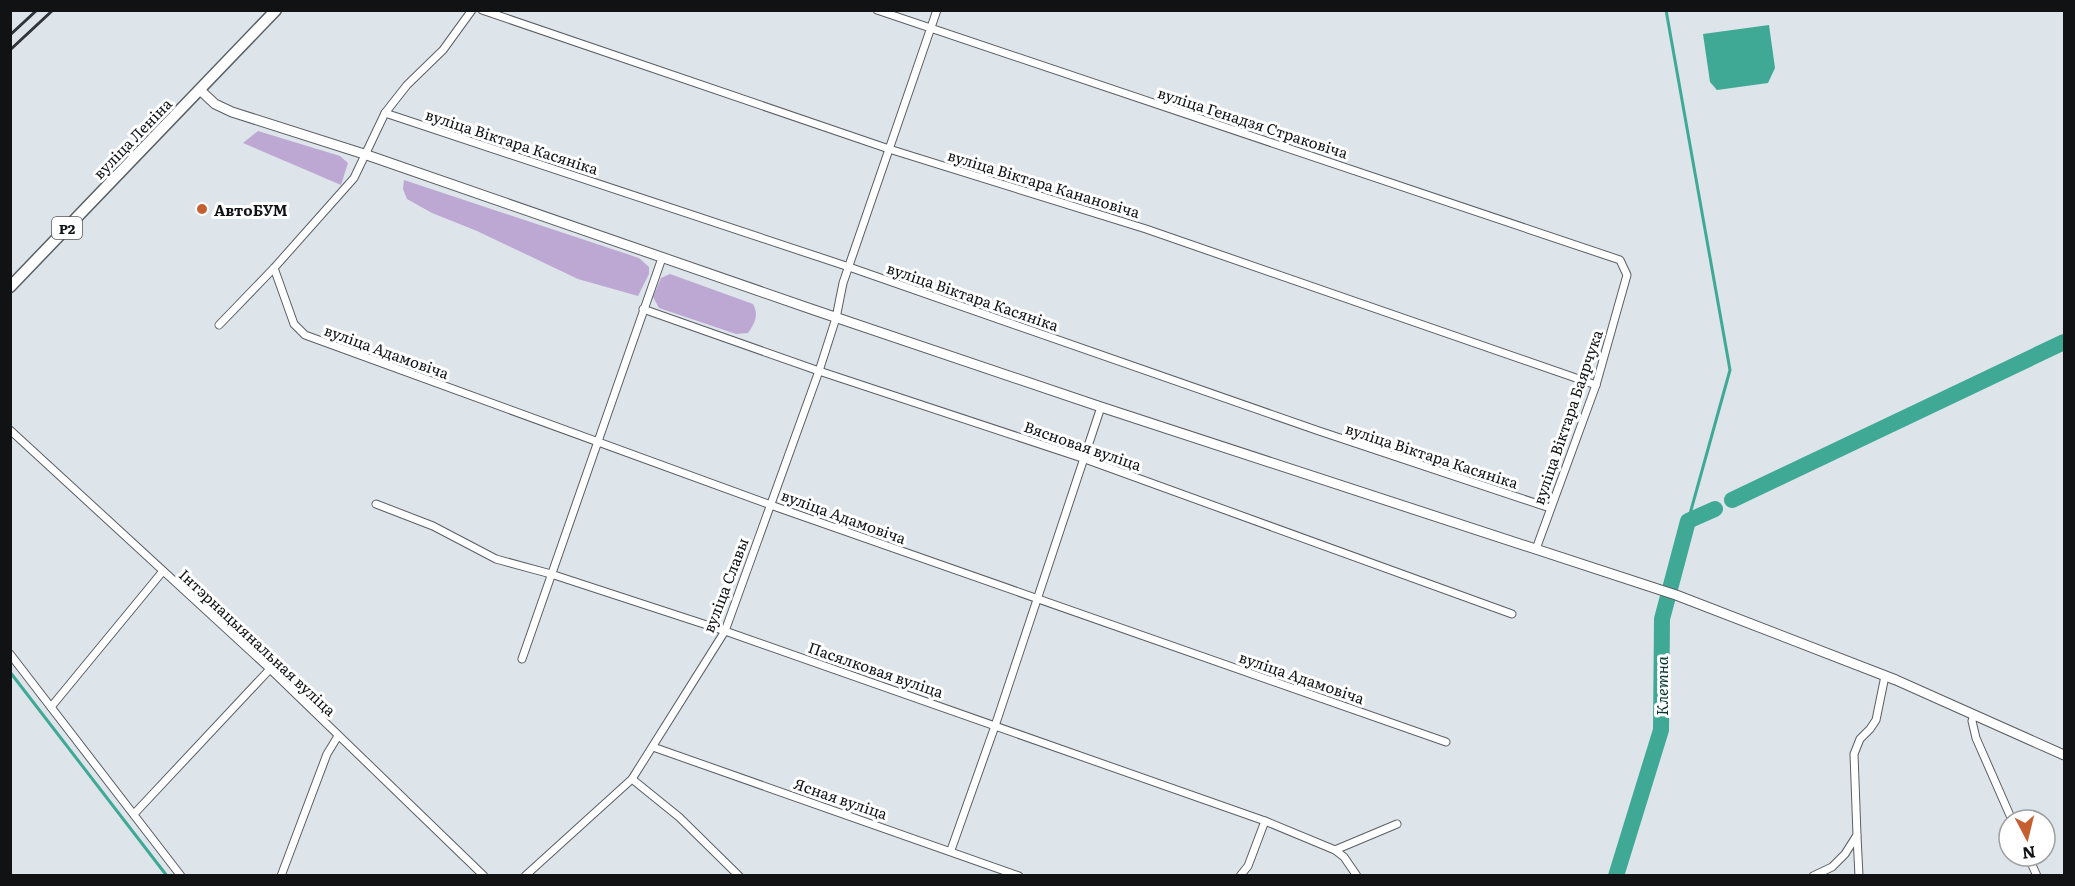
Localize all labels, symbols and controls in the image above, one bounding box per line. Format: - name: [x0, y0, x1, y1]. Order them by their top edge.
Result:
- street label: вуліца Генадзя Страковіча: [1155, 80, 1352, 164]
- street label: вуліца Леніна: [87, 92, 177, 184]
- street label: вуліца Віктара Касяніка: [423, 102, 602, 180]
- street label: вуліца Віктара Канановіча: [945, 143, 1144, 223]
- place label: АвтоБУМ: [214, 198, 288, 221]
- marker: АвтоБУМ: [195, 202, 209, 216]
- road number: Р2: [52, 217, 82, 239]
- street label: вуліца Віктара Касяніка: [884, 256, 1063, 337]
- street label: вуліца Адамовіча: [321, 318, 453, 385]
- street label: вуліца Віктара Баярчука: [1526, 326, 1608, 508]
- street label: Вясновая вуліца: [1021, 414, 1146, 476]
- street label: вуліца Віктара Касяніка: [1343, 416, 1522, 494]
- street label: вуліца Адамовіча: [778, 483, 910, 550]
- street label: вуліца Славы: [696, 534, 754, 636]
- street label: Інтэрнацыянальная вуліца: [174, 563, 342, 722]
- street label: Пасялковая вуліца: [805, 635, 948, 703]
- street label: вуліца Адамовіча: [1236, 645, 1369, 710]
- water label: Клетна: [1649, 655, 1673, 716]
- street label: Ясная вуліца: [791, 771, 892, 825]
- north arrow: [1997, 808, 2057, 868]
- text: N: [2021, 841, 2037, 867]

